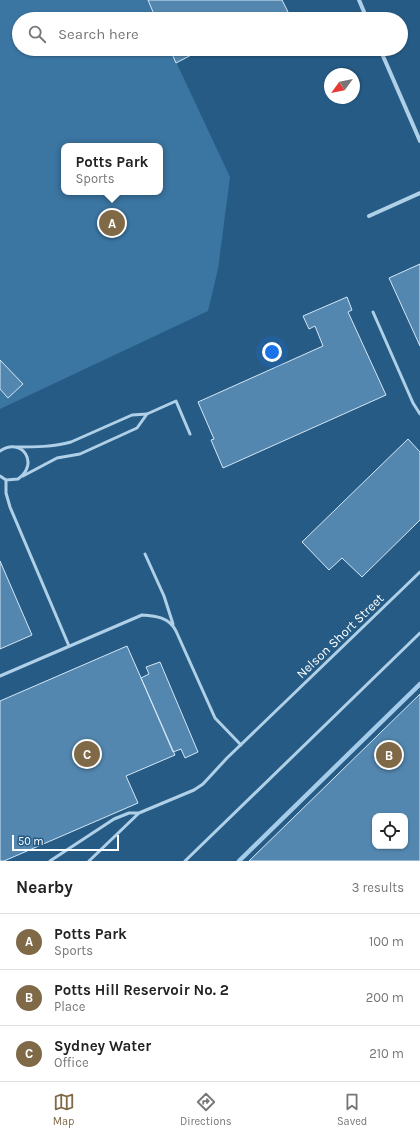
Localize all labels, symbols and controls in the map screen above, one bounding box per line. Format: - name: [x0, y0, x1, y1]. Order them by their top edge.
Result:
- search box: [12, 12, 408, 56]
- icon: search: [26, 23, 48, 45]
- text: Search here: [58, 25, 139, 43]
- north arrow: [324, 68, 360, 104]
- popup: [61, 143, 163, 195]
- text: Potts Park: [76, 153, 148, 171]
- text: Sports: [76, 171, 114, 186]
- pin: A: [99, 208, 125, 238]
- your location: [262, 342, 282, 362]
- street label: Nelson Short Street: [293, 591, 387, 681]
- pin: C: [74, 739, 100, 769]
- pin: B: [376, 740, 402, 770]
- map controls: [372, 813, 408, 849]
- button: locate: [372, 813, 408, 849]
- scale bar: [12, 833, 119, 852]
- text: 50 m: [18, 835, 44, 848]
- text: Nearby: [16, 877, 73, 897]
- text: 3 results: [352, 880, 404, 895]
- text: Potts Park: [54, 925, 127, 943]
- text: A: [25, 934, 33, 949]
- text: 100 m: [369, 934, 404, 949]
- text: Sports: [54, 943, 93, 958]
- text: Potts Hill Reservoir No. 2: [54, 981, 229, 999]
- text: B: [25, 990, 33, 1005]
- text: 200 m: [366, 990, 404, 1005]
- text: Place: [54, 999, 85, 1014]
- text: Sydney Water: [54, 1037, 151, 1055]
- text: C: [25, 1046, 33, 1061]
- text: 210 m: [369, 1046, 404, 1061]
- text: Office: [54, 1055, 89, 1070]
- tab: Map: [53, 1091, 75, 1128]
- tab: Directions: [180, 1091, 232, 1128]
- tab: Saved: [337, 1091, 367, 1128]

